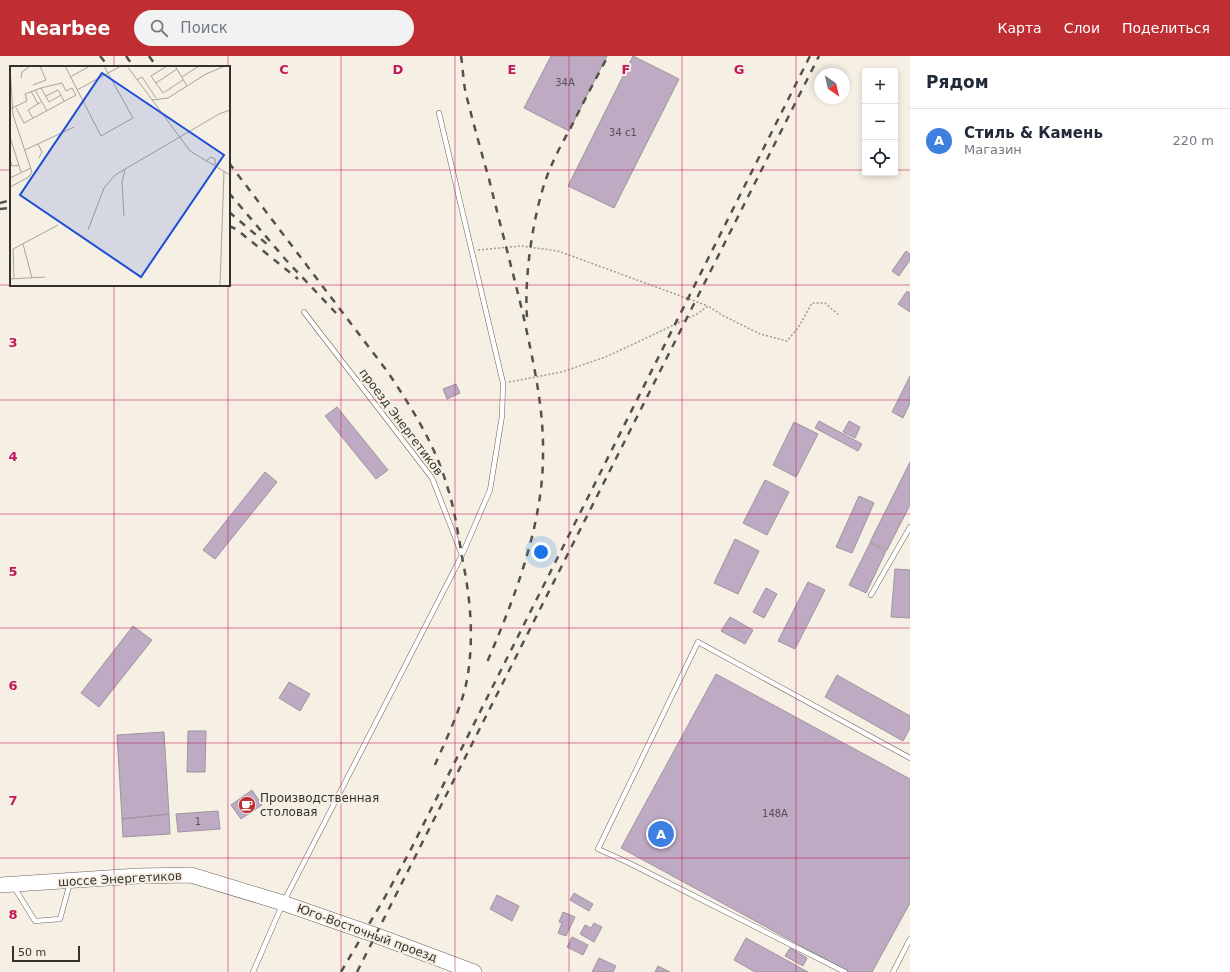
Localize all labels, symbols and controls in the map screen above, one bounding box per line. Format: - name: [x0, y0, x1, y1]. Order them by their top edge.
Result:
- search box: [134, 10, 414, 46]
- text: Nearbee: [20, 17, 110, 39]
- icon: search: [148, 17, 170, 39]
- text: Поиск: [180, 19, 228, 37]
- text: Карта: [998, 20, 1042, 36]
- text: Слои: [1064, 20, 1100, 36]
- text: Поделиться: [1122, 20, 1210, 36]
- text: C: [279, 62, 289, 77]
- text: D: [393, 62, 404, 77]
- text: E: [508, 62, 516, 77]
- text: F: [622, 62, 630, 77]
- text: G: [734, 62, 744, 77]
- inset map: [10, 66, 230, 286]
- north arrow: [814, 68, 850, 104]
- map controls: [862, 68, 898, 176]
- button: +: [862, 68, 898, 104]
- text: Рядом: [926, 72, 989, 92]
- house number: 34А: [555, 77, 575, 88]
- button: −: [862, 104, 898, 140]
- text: Стиль & Камень: [964, 124, 1103, 142]
- house number: 34 с1: [609, 127, 637, 138]
- text: A: [934, 133, 944, 148]
- text: 220 m: [1172, 133, 1214, 148]
- button: locate: [862, 140, 898, 176]
- text: Магазин: [964, 142, 1022, 157]
- text: 3: [8, 335, 18, 350]
- street label: проезд Энергетиков: [356, 366, 446, 478]
- text: 4: [8, 449, 18, 464]
- your location: [531, 542, 551, 562]
- text: 5: [8, 564, 18, 579]
- text: 6: [8, 678, 18, 693]
- place label: Производственная столовая: [260, 791, 379, 819]
- text: 7: [8, 793, 18, 808]
- cafe icon: Производственная столовая: [237, 795, 257, 815]
- house number: 148А: [762, 808, 788, 819]
- house number: 1: [195, 816, 201, 827]
- pin: A: [648, 819, 674, 849]
- street label: шоссе Энергетиков: [58, 869, 182, 889]
- street label: Юго-Восточный проезд: [295, 901, 439, 965]
- text: 8: [8, 907, 18, 922]
- scale bar: [12, 944, 80, 963]
- text: 50 m: [18, 946, 46, 959]

